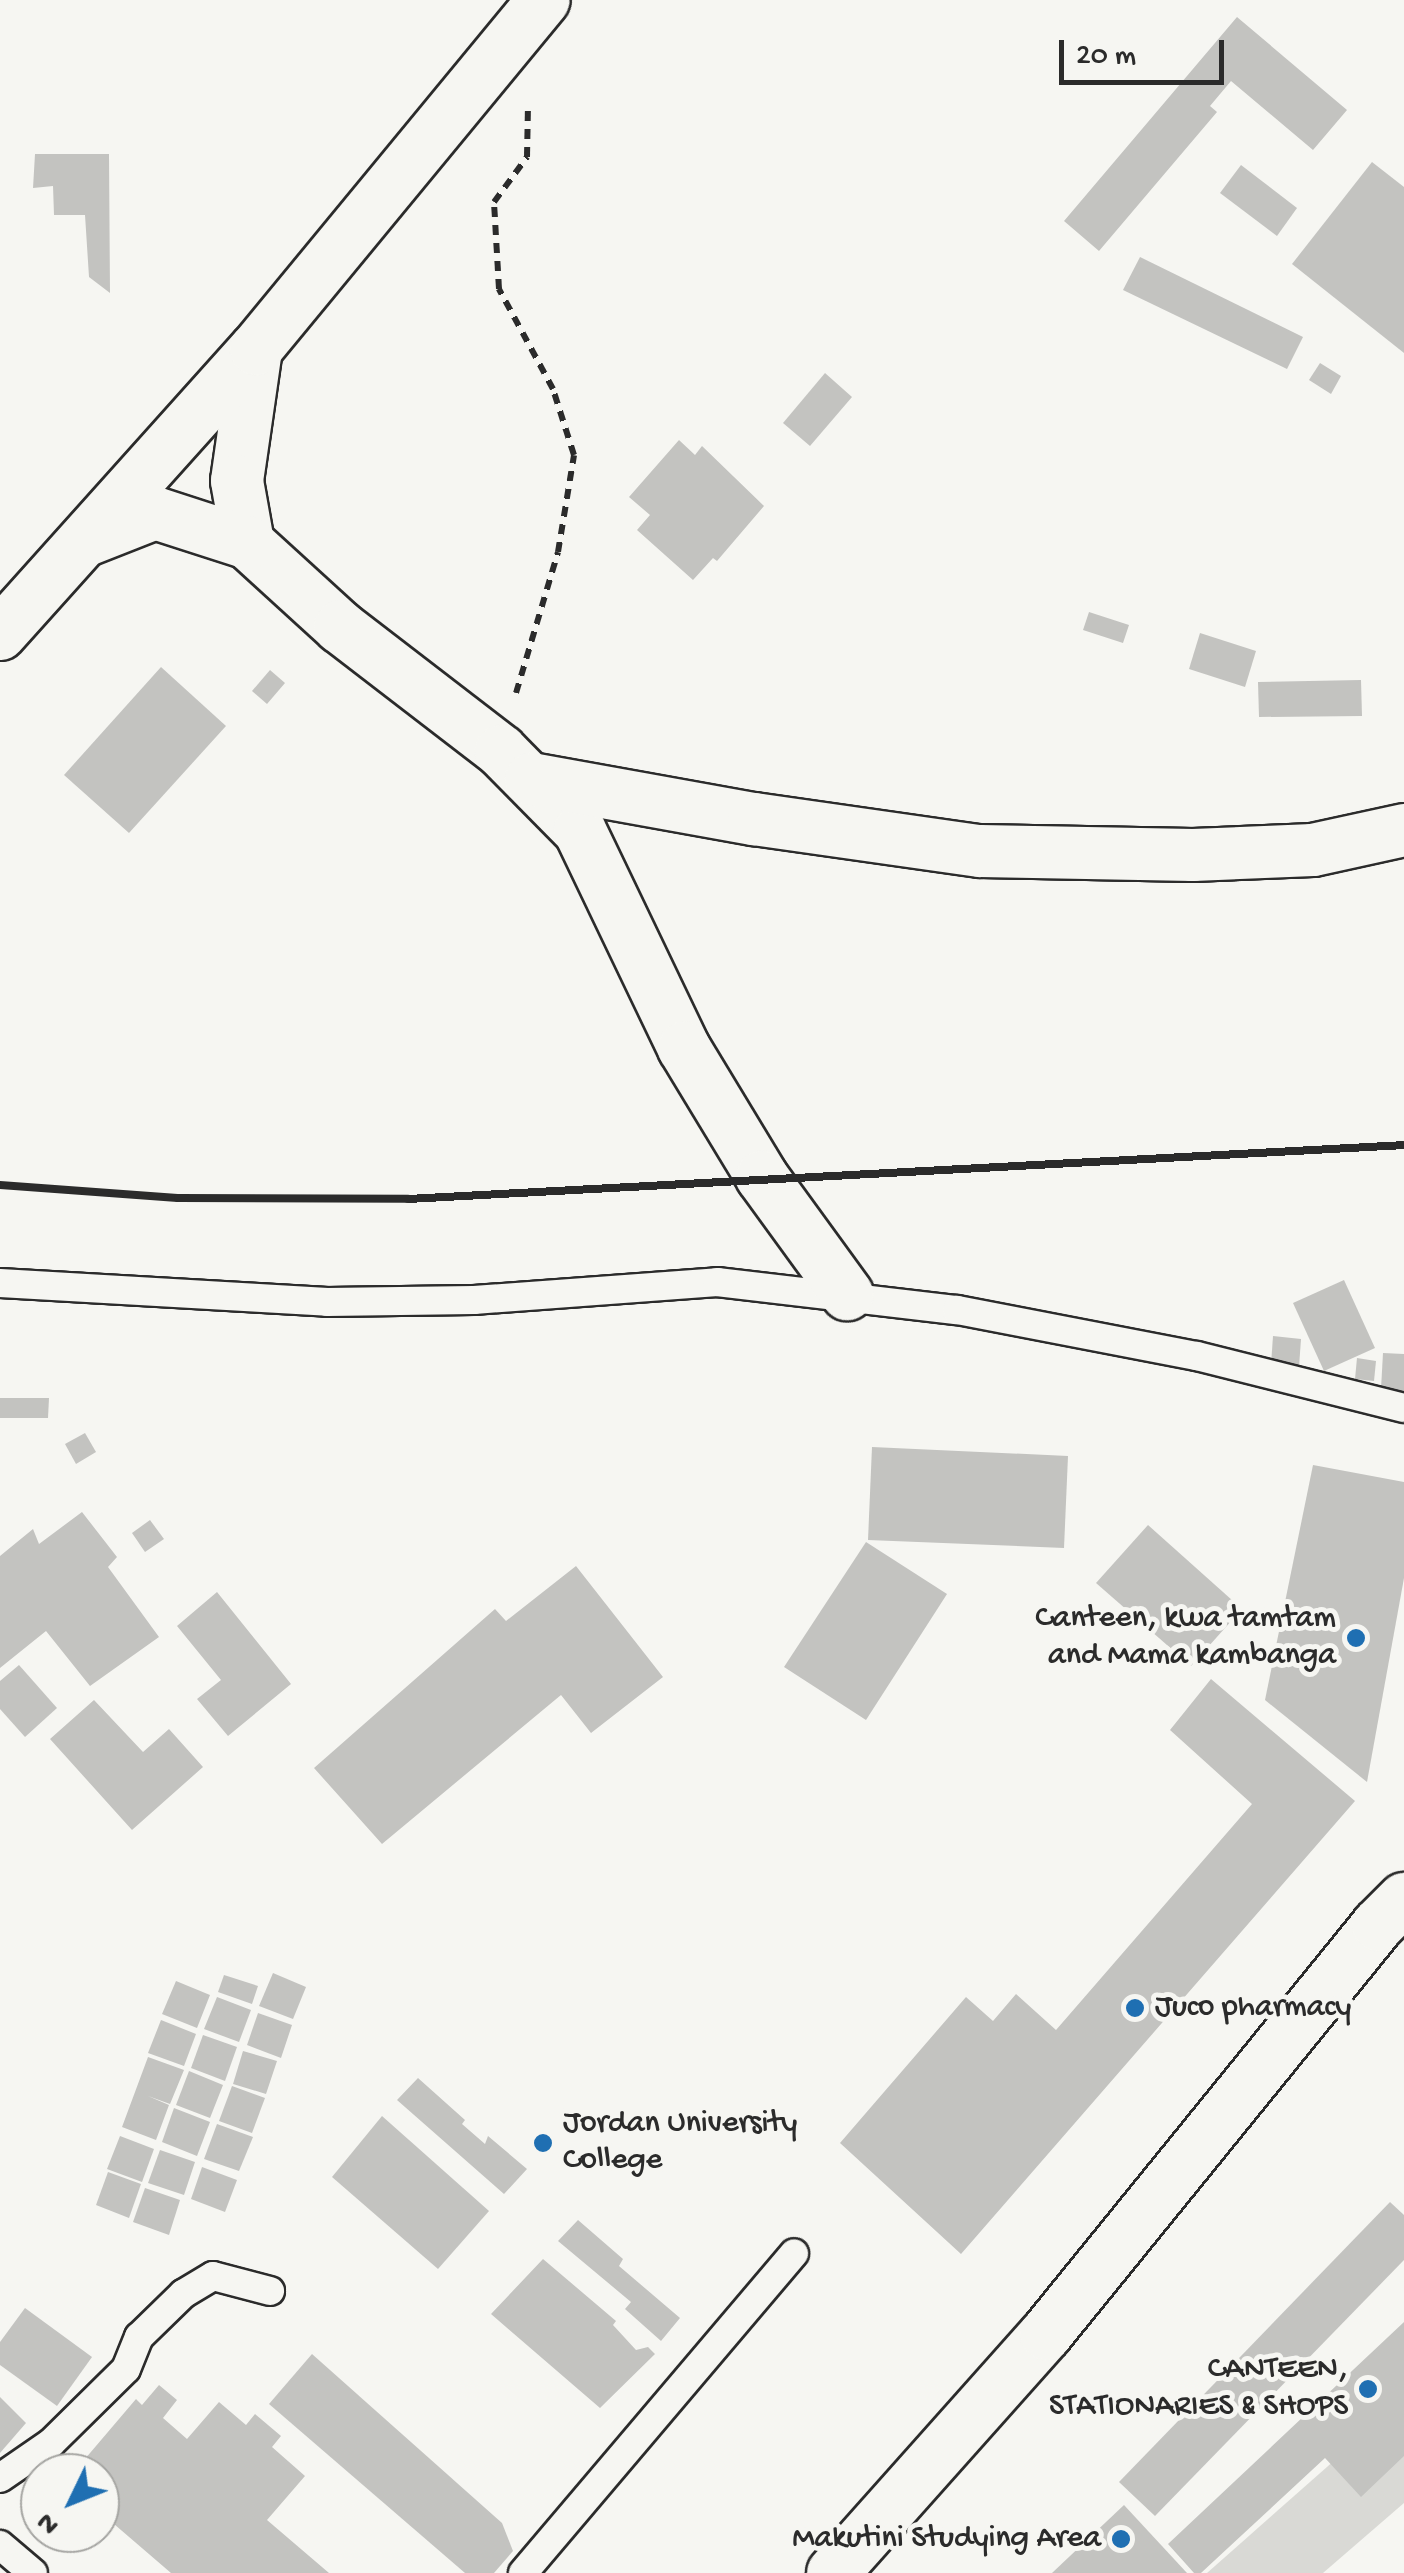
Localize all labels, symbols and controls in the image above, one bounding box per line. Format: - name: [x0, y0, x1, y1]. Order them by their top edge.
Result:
- scale bar: [1064, 20, 1229, 82]
- text: 20 m: [1076, 40, 1136, 75]
- place label: Canteen, kwa tamtam and Mama kambanga: [1035, 1601, 1336, 1676]
- marker: Canteen, kwa tamtam and Mama kambanga: [1345, 1627, 1367, 1649]
- place label: Juco pharmacy: [1155, 1989, 1351, 2027]
- marker: Juco pharmacy: [1124, 1997, 1146, 2019]
- place label: Jordan University College: [563, 2106, 797, 2181]
- marker: Jordan University College: [532, 2132, 554, 2154]
- place label: CANTEEN, STATIONARIES & SHOPS: [1049, 2352, 1348, 2427]
- marker: CANTEEN, STATIONARIES & SHOPS: [1357, 2378, 1379, 2400]
- north arrow: [20, 2453, 120, 2553]
- text: N: [31, 2504, 67, 2540]
- place label: Makutini Studying Area: [792, 2520, 1101, 2558]
- marker: Makutini Studying Area: [1110, 2528, 1132, 2550]

